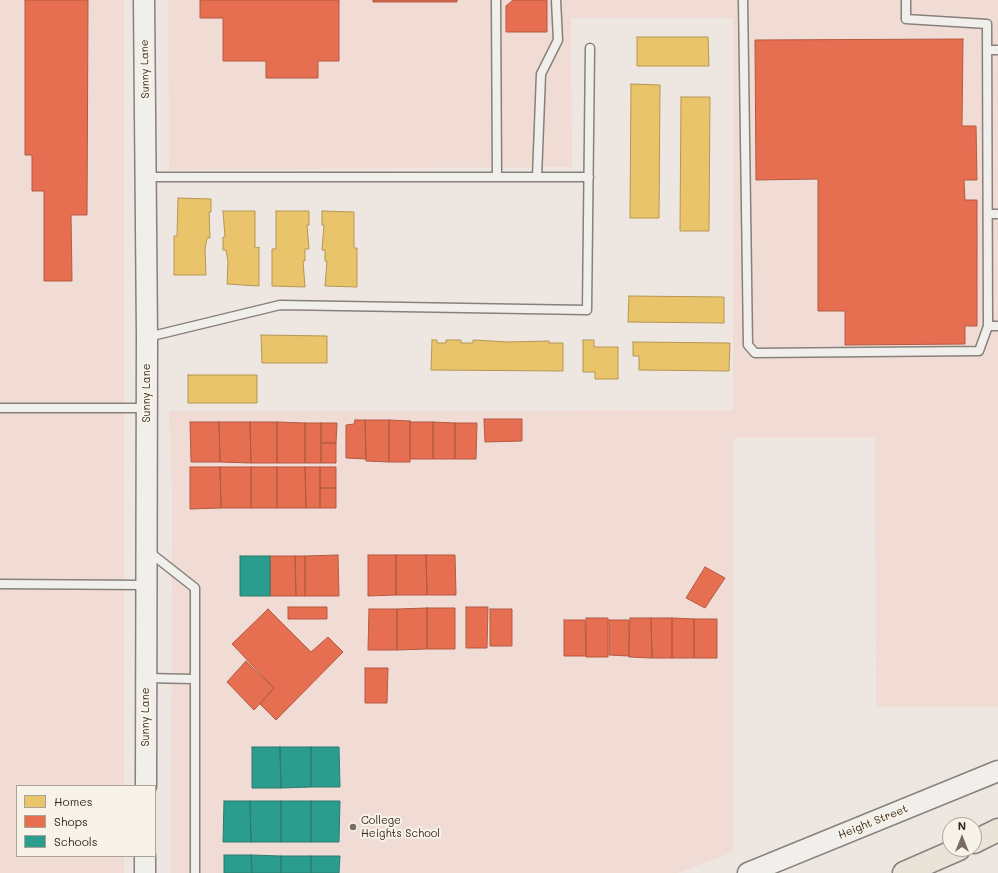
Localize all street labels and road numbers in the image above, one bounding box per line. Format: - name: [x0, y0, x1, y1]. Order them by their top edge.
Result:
- street label: Sunny Lane: [138, 39, 152, 99]
- street label: Sunny Lane: [140, 363, 154, 423]
- street label: Sunny Lane: [139, 687, 153, 747]
- street label: Height Street: [836, 802, 910, 842]

